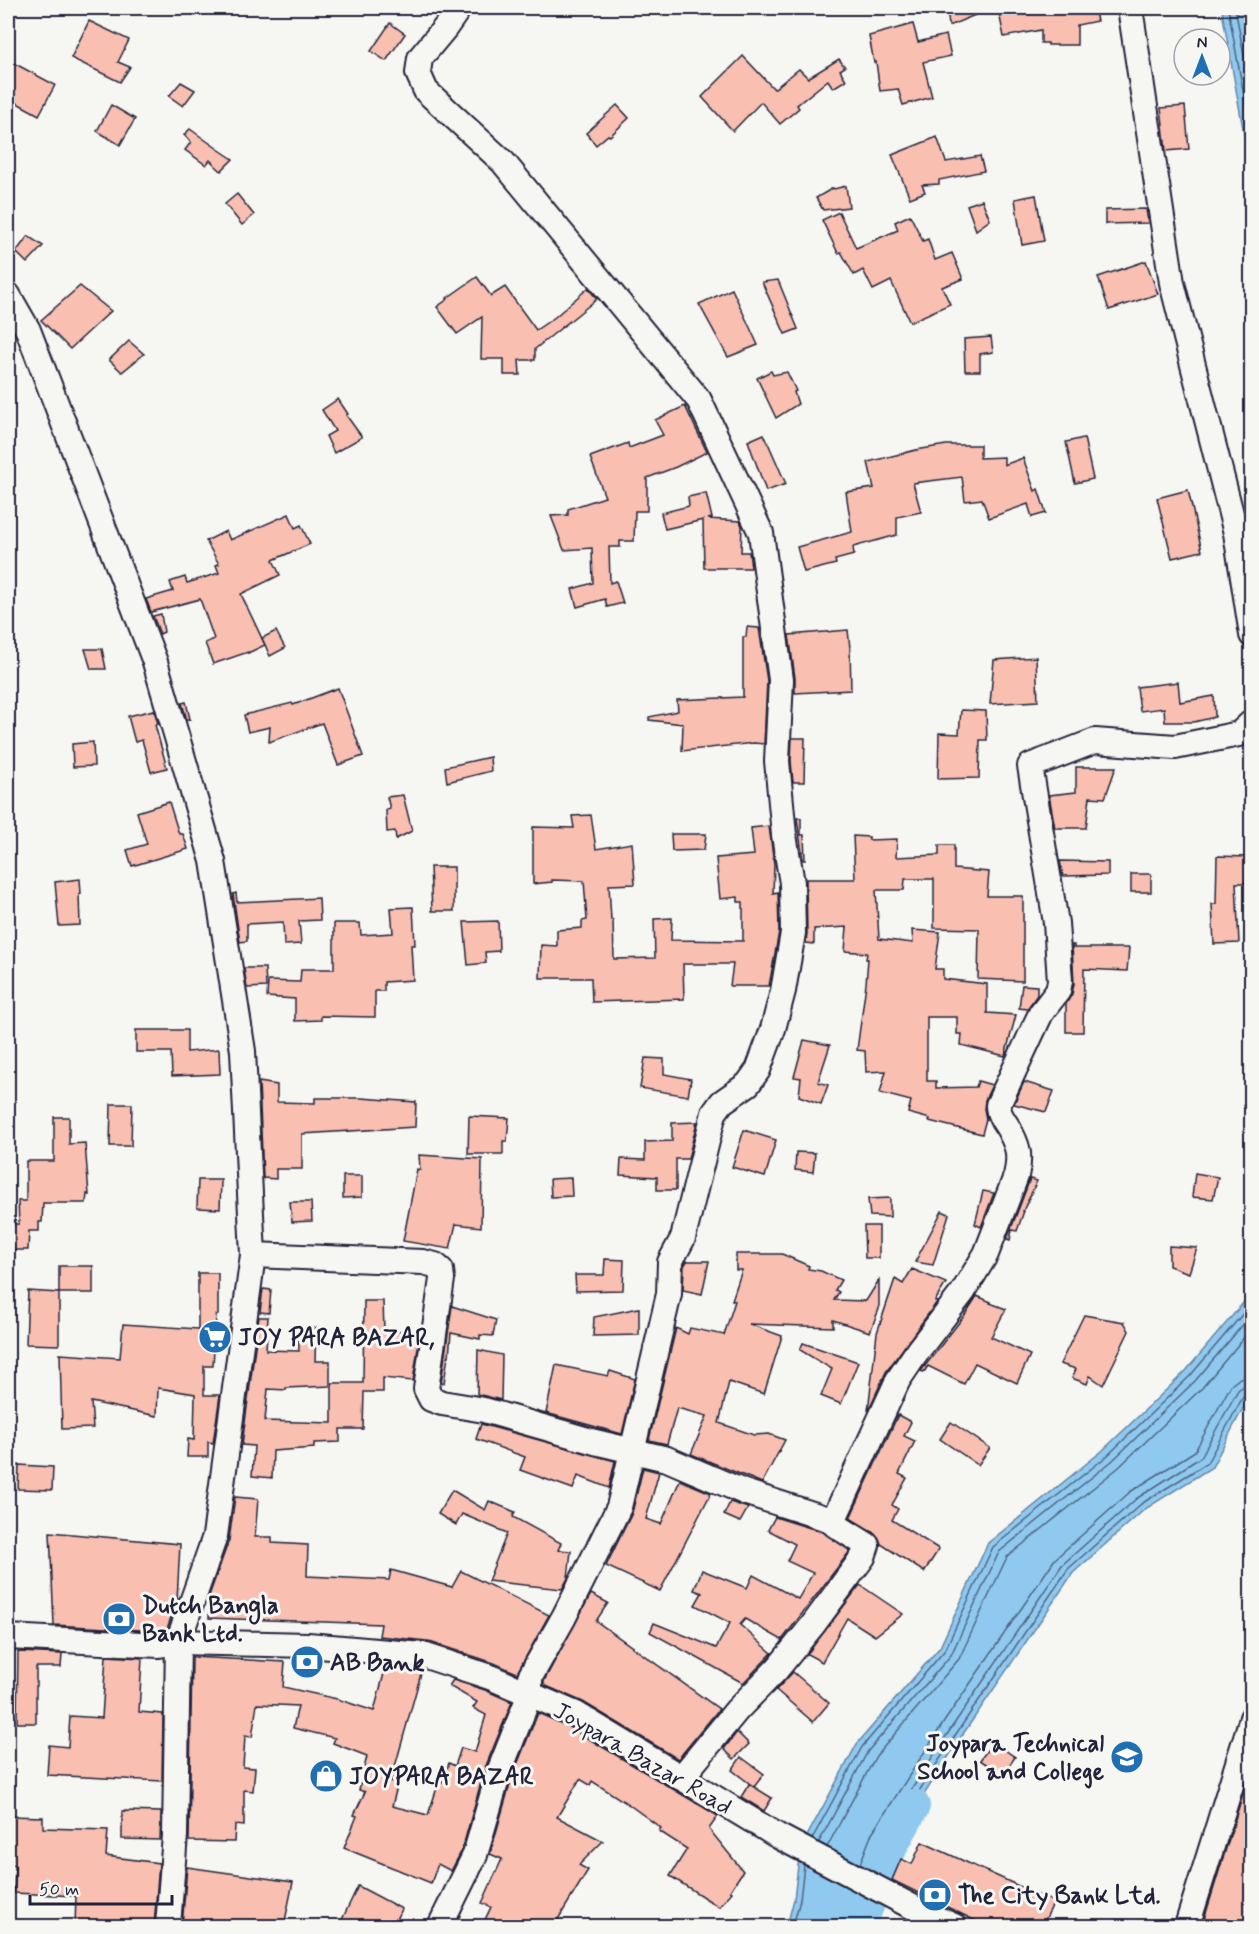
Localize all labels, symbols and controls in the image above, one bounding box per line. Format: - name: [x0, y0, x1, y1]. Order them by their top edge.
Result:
- north arrow: [1172, 27, 1232, 87]
- text: N: [1197, 33, 1207, 54]
- supermarket icon: JOY PARA BAZAR,: [197, 1319, 233, 1355]
- place label: JOY PARA BAZAR,: [238, 1323, 435, 1354]
- place label: Dutch Bangla Bank Ltd.: [142, 1591, 279, 1650]
- bank icon: Dutch Bangla Bank Ltd.: [101, 1601, 137, 1637]
- bank icon: AB Bank: [289, 1644, 325, 1680]
- place label: AB Bank: [330, 1648, 425, 1679]
- street label: Joypara Bazar Road: [548, 1696, 737, 1823]
- place label: Joypara Technical School and College: [917, 1729, 1105, 1789]
- school or university icon: Joypara Technical School and College: [1109, 1739, 1145, 1775]
- shop icon: JOYPARA BAZAR: [308, 1758, 344, 1794]
- place label: JOYPARA BAZAR: [349, 1762, 534, 1793]
- scale bar: [30, 1868, 172, 1906]
- bank icon: The City Bank Ltd.: [917, 1877, 953, 1913]
- text: 50 m: [39, 1878, 79, 1902]
- place label: The City Bank Ltd.: [958, 1881, 1161, 1912]

